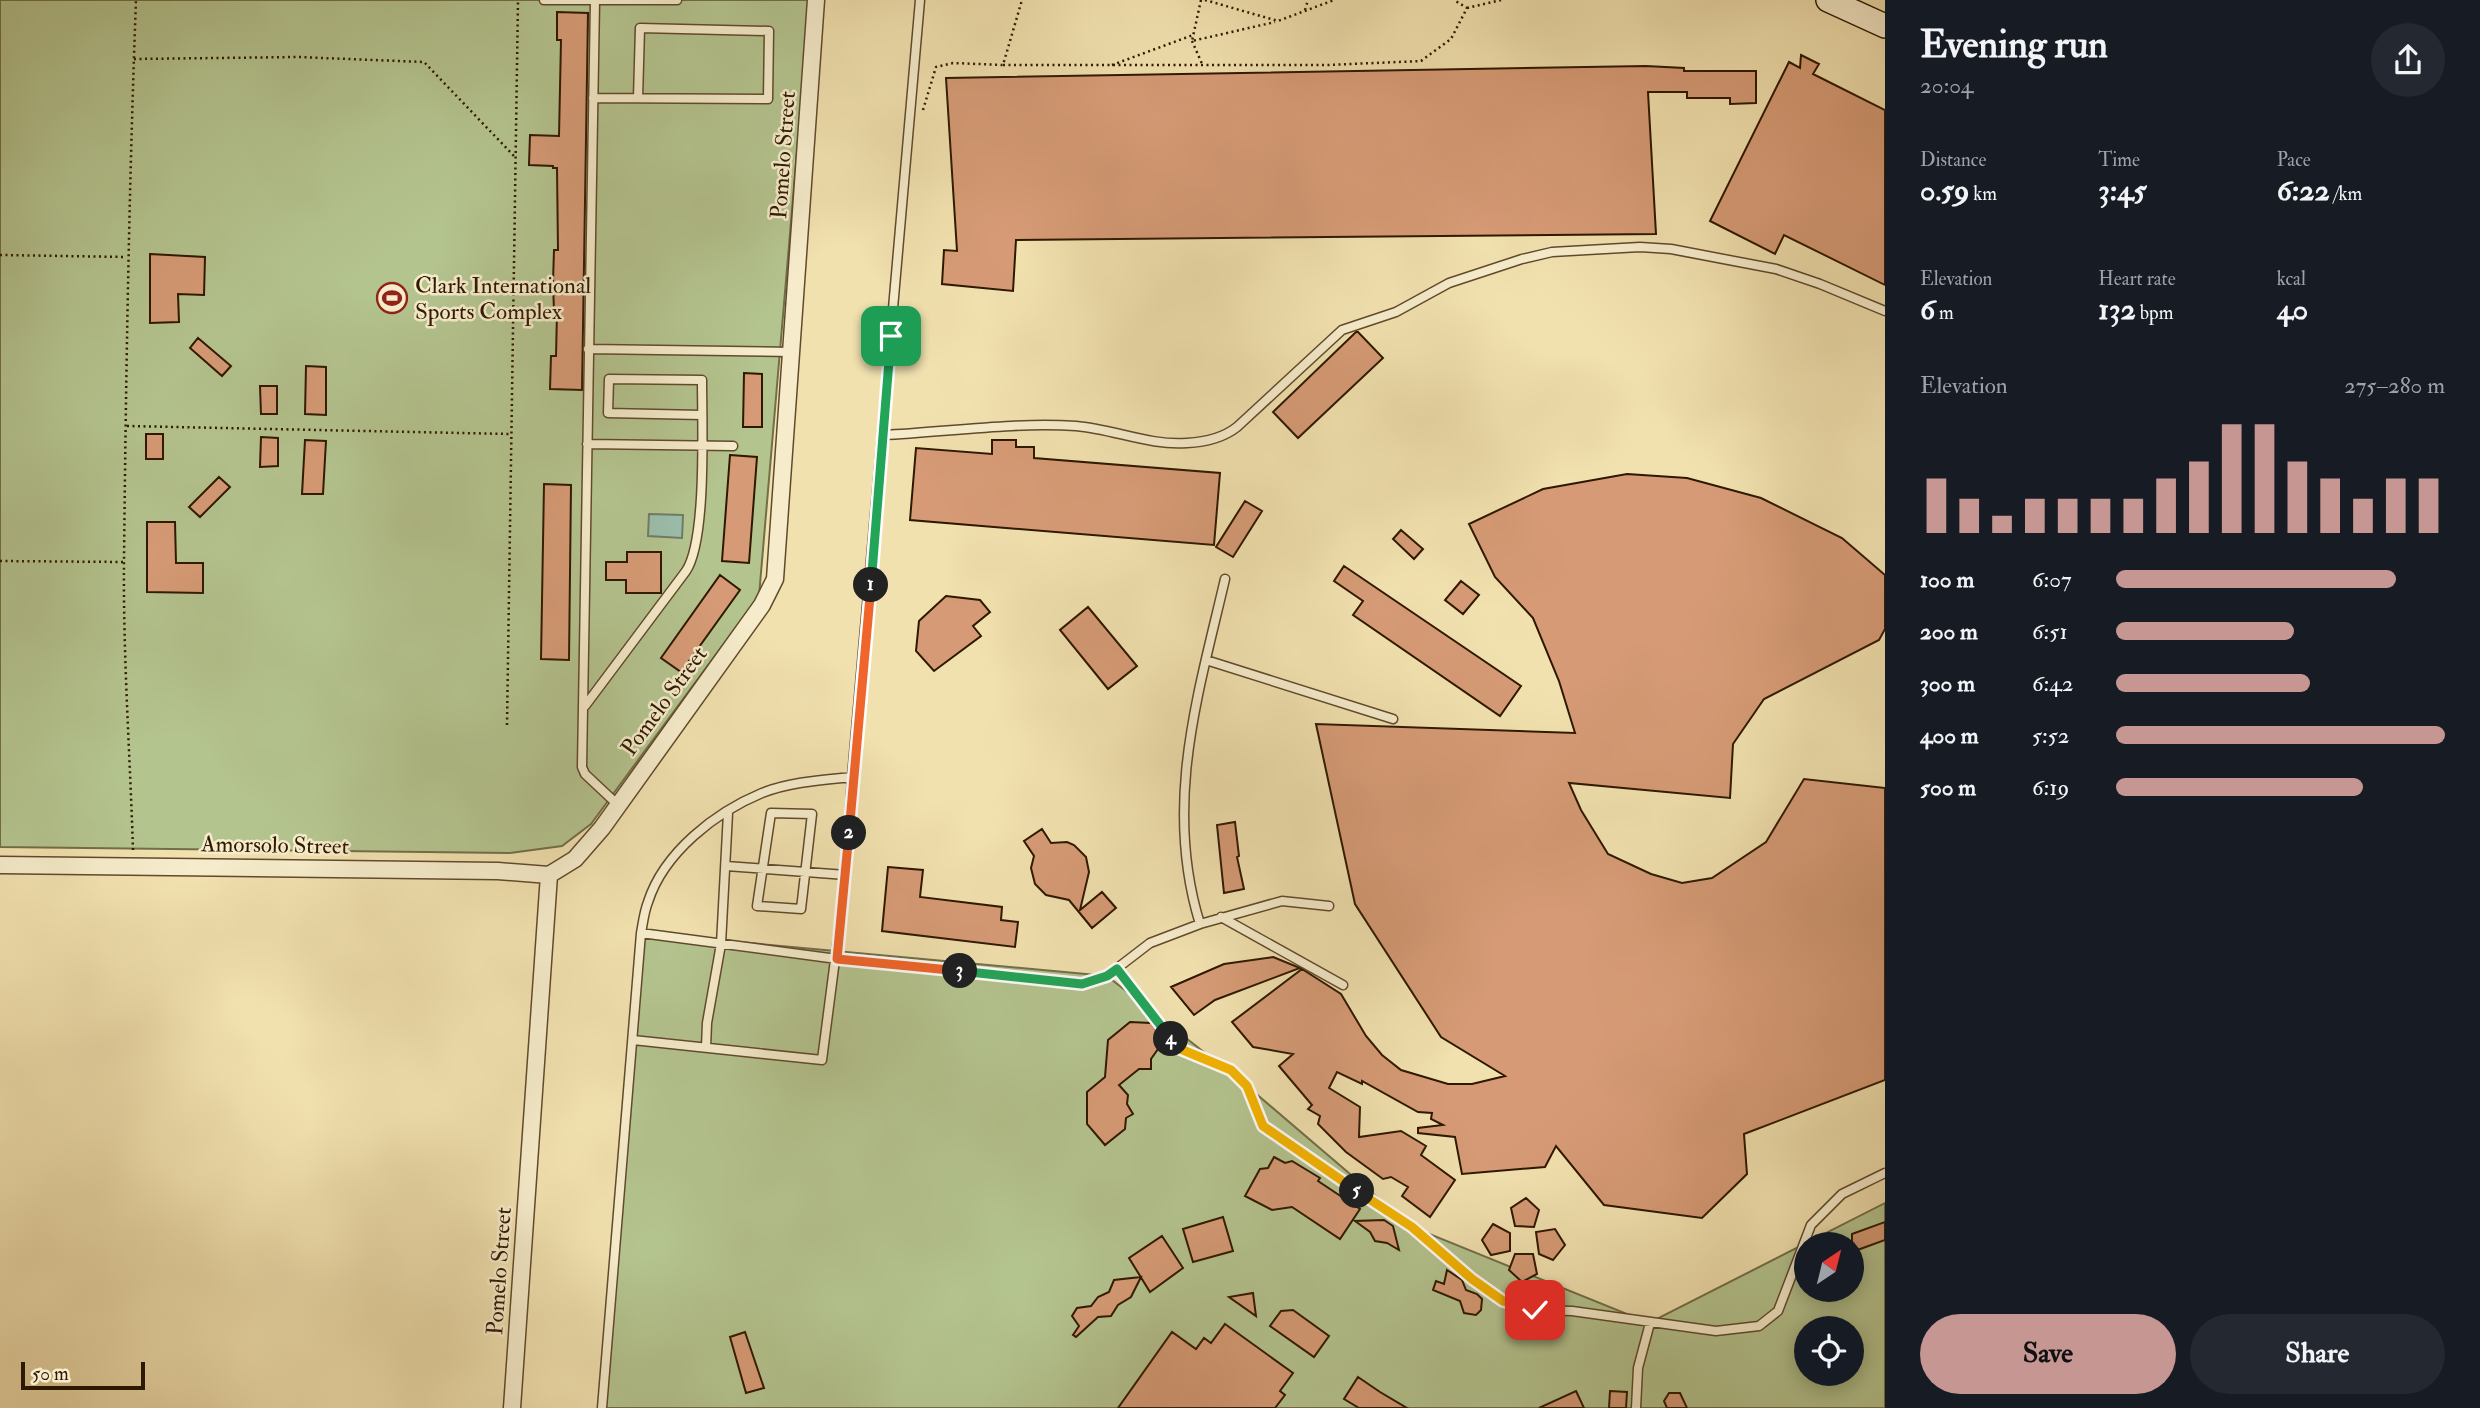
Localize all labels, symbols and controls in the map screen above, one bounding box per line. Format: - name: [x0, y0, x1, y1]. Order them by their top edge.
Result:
- text: Evening run: [1920, 21, 2108, 69]
- button: share: [2371, 23, 2445, 97]
- text: 20:04: [1920, 71, 1973, 100]
- street label: Pomelo Street: [764, 90, 802, 220]
- text: Distance: [1920, 148, 1986, 172]
- text: Time: [2098, 148, 2140, 172]
- text: Pace: [2277, 148, 2311, 172]
- text: 0.59: [1920, 172, 1969, 209]
- text: 3:45: [2098, 172, 2147, 209]
- text: 6:22: [2277, 172, 2330, 209]
- text: km: [1969, 182, 1997, 206]
- text: /km: [2330, 182, 2362, 206]
- text: Elevation: [1920, 267, 1992, 291]
- text: Heart rate: [2098, 267, 2176, 291]
- text: kcal: [2277, 267, 2306, 291]
- place label: Clark International Sports Complex: [415, 271, 591, 327]
- sports icon: Clark International Sports Complex: [375, 281, 409, 315]
- text: 6: [1920, 291, 1935, 328]
- text: 132: [2098, 291, 2136, 328]
- text: 40: [2277, 291, 2308, 328]
- text: m: [1935, 301, 1954, 325]
- text: bpm: [2136, 301, 2173, 325]
- pin: [861, 306, 921, 366]
- icon: arrive: [872, 317, 910, 355]
- text: Elevation: [1920, 371, 2008, 400]
- text: 275–280 m: [2344, 371, 2445, 400]
- text: 100 m: [1920, 565, 1974, 594]
- text: 6:07: [2032, 565, 2072, 594]
- pin: 1: [854, 568, 888, 602]
- text: 1: [867, 572, 874, 596]
- text: 200 m: [1920, 617, 1978, 646]
- text: 6:51: [2032, 617, 2068, 646]
- street label: Pomelo Street: [615, 641, 713, 761]
- text: 300 m: [1920, 669, 1975, 698]
- text: 6:42: [2032, 669, 2073, 698]
- text: 400 m: [1920, 721, 1979, 750]
- text: 5:52: [2032, 721, 2069, 750]
- text: 500 m: [1920, 773, 1976, 802]
- text: 6:19: [2032, 773, 2069, 802]
- pin: 2: [832, 816, 866, 850]
- text: 2: [844, 820, 853, 844]
- street label: Amorsolo Street: [200, 829, 349, 861]
- pin: 3: [942, 954, 978, 988]
- text: 3: [956, 958, 963, 982]
- pin: 4: [1154, 1021, 1188, 1056]
- text: 4: [1165, 1026, 1176, 1050]
- pin: 5: [1340, 1174, 1374, 1208]
- text: 5: [1352, 1178, 1361, 1202]
- street label: Pomelo Street: [480, 1206, 518, 1336]
- north arrow: [1794, 1232, 1864, 1302]
- map controls: [1794, 1232, 1864, 1386]
- pin: [1505, 1280, 1565, 1340]
- icon: check: [1516, 1291, 1554, 1329]
- button: Save: [1920, 1314, 2176, 1394]
- button: Share: [2190, 1314, 2445, 1394]
- button: locate: [1794, 1316, 1864, 1386]
- scale bar: [21, 1359, 145, 1391]
- text: 50 m: [32, 1362, 69, 1386]

